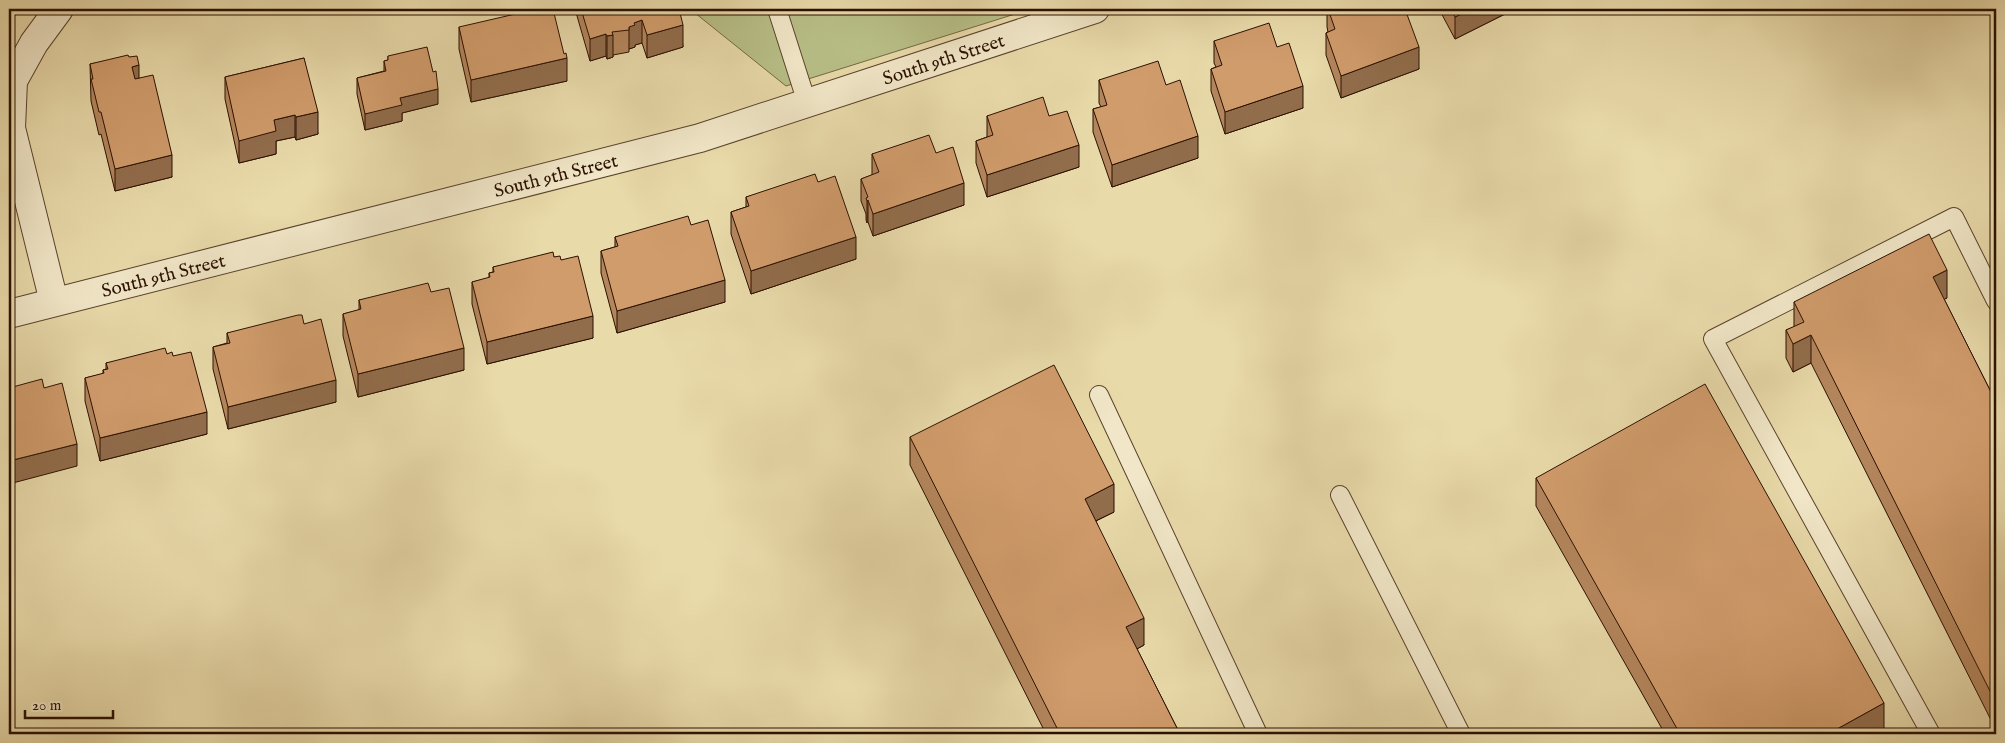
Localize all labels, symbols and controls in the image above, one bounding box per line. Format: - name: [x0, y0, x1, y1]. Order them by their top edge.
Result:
- street label: South 9th Street: [880, 29, 1008, 92]
- street label: South 9th Street: [492, 149, 621, 204]
- street label: South 9th Street: [99, 249, 229, 304]
- scale bar: [25, 688, 112, 720]
- text: 20 m: [32, 696, 62, 715]

